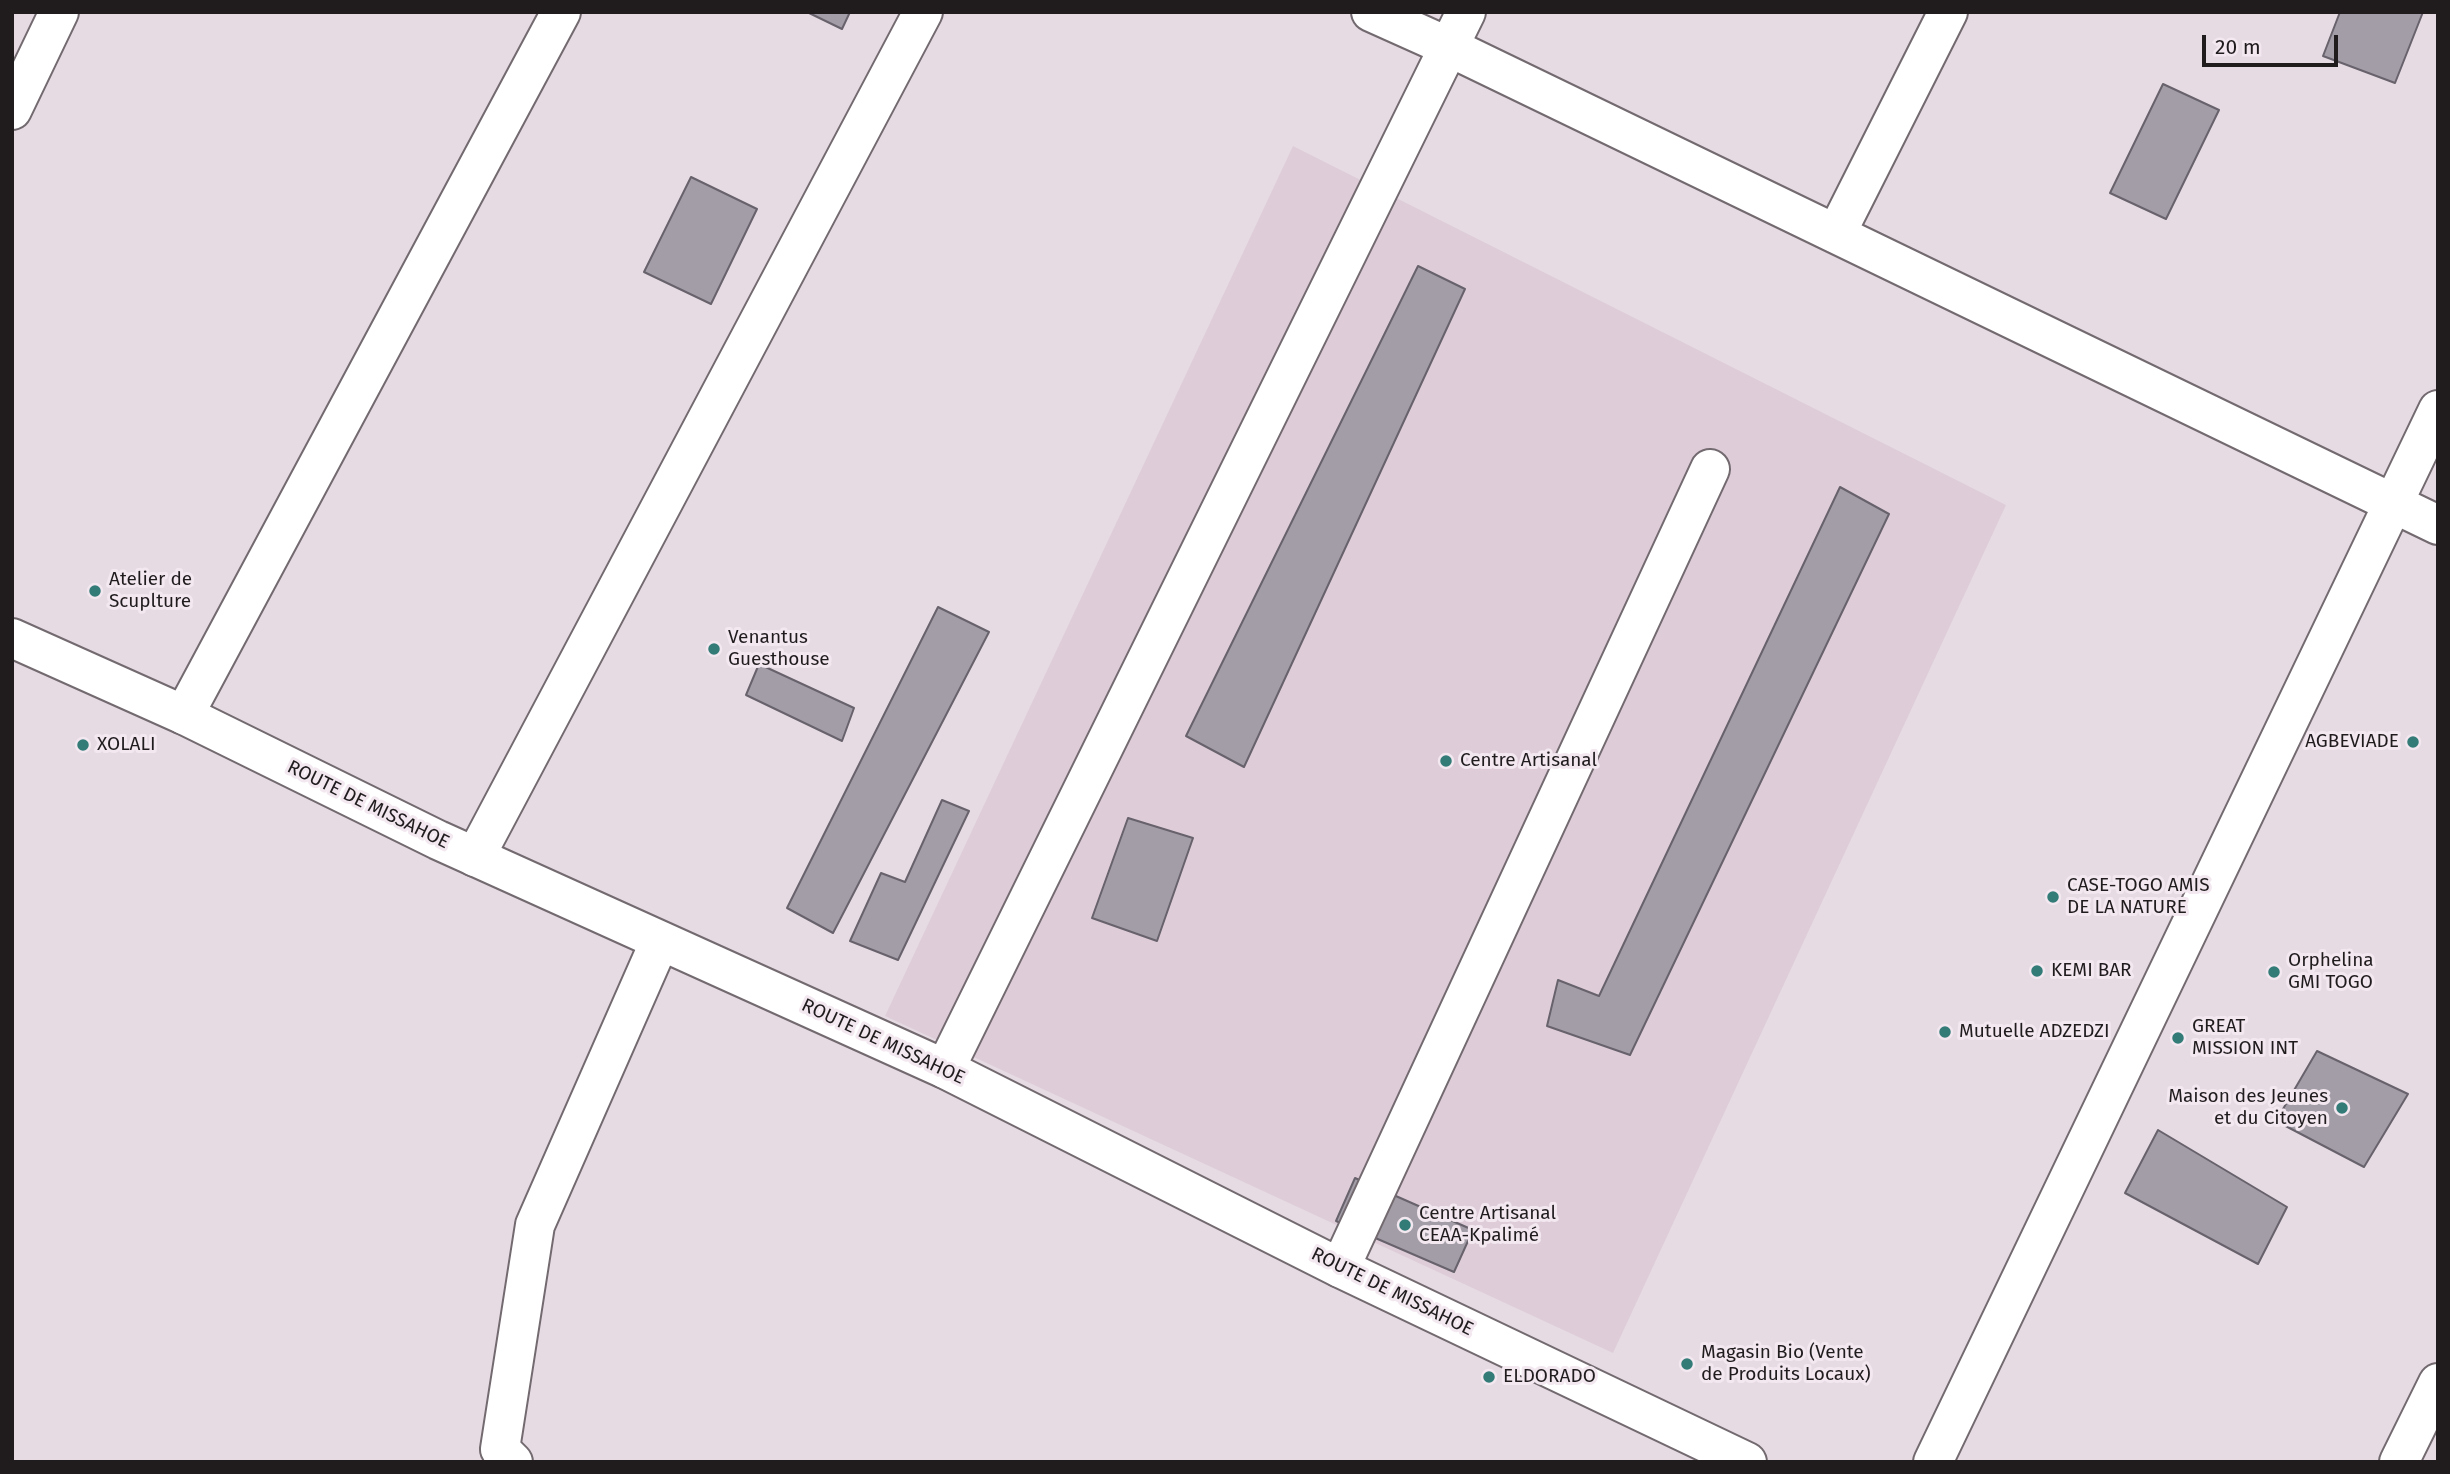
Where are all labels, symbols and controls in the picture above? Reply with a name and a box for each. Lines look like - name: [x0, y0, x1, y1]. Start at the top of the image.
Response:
- scale bar: [2205, 21, 2342, 65]
- text: 20 m: [2215, 34, 2261, 60]
- place label: Atelier de Scuplture: [109, 569, 192, 613]
- marker: Atelier de Scuplture: [87, 583, 103, 599]
- place label: Venantus Guesthouse: [728, 627, 830, 671]
- marker: Venantus Guesthouse: [706, 641, 722, 657]
- place label: AGBEVIADE: [2305, 731, 2399, 753]
- place label: XOLALI: [97, 734, 156, 756]
- marker: AGBEVIADE: [2405, 734, 2421, 750]
- marker: XOLALI: [75, 737, 91, 753]
- place label: Centre Artisanal: [1460, 750, 1597, 772]
- marker: Centre Artisanal: [1438, 753, 1454, 769]
- street label: ROUTE DE MISSAHOE: [283, 756, 453, 854]
- place label: CASE-TOGO AMIS DE LA NATURE: [2067, 875, 2209, 919]
- marker: CASE-TOGO AMIS DE LA NATURE: [2045, 889, 2061, 905]
- place label: Orphelina GMI TOGO: [2288, 950, 2374, 994]
- place label: KEMI BAR: [2051, 960, 2132, 982]
- marker: KEMI BAR: [2029, 963, 2045, 979]
- marker: Orphelina GMI TOGO: [2266, 964, 2282, 980]
- street label: ROUTE DE MISSAHOE: [798, 994, 968, 1090]
- place label: GREAT MISSION INT: [2192, 1016, 2298, 1060]
- place label: Mutuelle ADZEDZI: [1959, 1021, 2110, 1043]
- marker: Mutuelle ADZEDZI: [1937, 1024, 1953, 1040]
- marker: GREAT MISSION INT: [2170, 1030, 2186, 1046]
- place label: Maison des Jeunes et du Citoyen: [2168, 1086, 2328, 1130]
- marker: Maison des Jeunes et du Citoyen: [2334, 1100, 2350, 1116]
- place label: Centre Artisanal CEAA-Kpalimé: [1419, 1203, 1556, 1247]
- marker: Centre Artisanal CEAA-Kpalimé: [1397, 1217, 1413, 1233]
- street label: ROUTE DE MISSAHOE: [1307, 1243, 1477, 1341]
- place label: Magasin Bio (Vente de Produits Locaux): [1701, 1342, 1871, 1386]
- marker: Magasin Bio (Vente de Produits Locaux): [1679, 1356, 1695, 1372]
- place label: ELDORADO: [1503, 1366, 1596, 1388]
- marker: ELDORADO: [1481, 1369, 1497, 1385]

